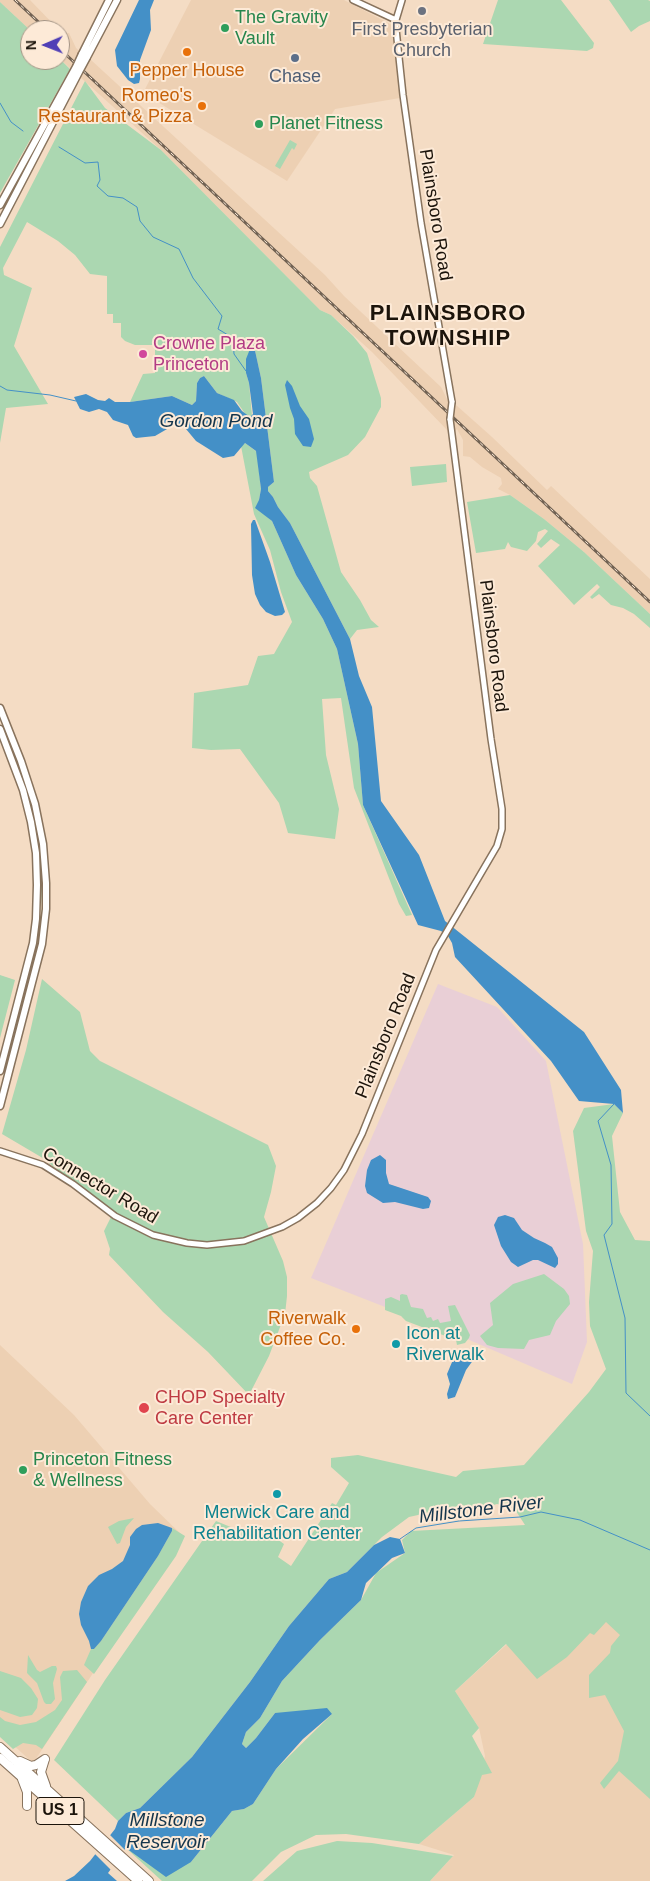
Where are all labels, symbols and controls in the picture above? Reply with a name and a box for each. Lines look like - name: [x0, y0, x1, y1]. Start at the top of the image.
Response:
- marker: First Presbyterian Church: [416, 5, 428, 17]
- place label: The Gravity Vault: [235, 7, 328, 50]
- place label: First Presbyterian Church: [351, 19, 493, 62]
- north arrow: [20, 20, 70, 70]
- marker: The Gravity Vault: [219, 22, 231, 34]
- text: N: [23, 40, 39, 50]
- marker: Pepper House: [181, 46, 193, 58]
- marker: Chase: [289, 52, 301, 64]
- place label: Pepper House: [129, 60, 245, 82]
- place label: Chase: [269, 66, 321, 88]
- place label: Romeo's Restaurant & Pizza: [38, 85, 192, 128]
- marker: Romeo's Restaurant & Pizza: [196, 100, 208, 112]
- place label: Planet Fitness: [269, 113, 383, 135]
- marker: Planet Fitness: [253, 118, 265, 130]
- street label: Plainsboro Road: [414, 148, 456, 282]
- district label: PLAINSBORO TOWNSHIP: [368, 301, 528, 352]
- place label: Crowne Plaza Princeton: [153, 333, 265, 376]
- marker: Crowne Plaza Princeton: [137, 348, 149, 360]
- water label: Gordon Pond: [159, 411, 273, 433]
- street label: Plainsboro Road: [474, 579, 512, 713]
- street label: Plainsboro Road: [351, 970, 421, 1102]
- street label: Connector Road: [38, 1143, 162, 1229]
- place label: Riverwalk Coffee Co.: [260, 1308, 346, 1350]
- marker: Riverwalk Coffee Co.: [350, 1323, 362, 1335]
- place label: Icon at Riverwalk: [406, 1323, 484, 1366]
- marker: Icon at Riverwalk: [390, 1338, 402, 1350]
- place label: CHOP Specialty Care Center: [155, 1387, 285, 1430]
- marker: CHOP Specialty Care Center: [137, 1401, 151, 1415]
- place label: Princeton Fitness & Wellness: [33, 1449, 172, 1492]
- marker: Princeton Fitness & Wellness: [17, 1464, 29, 1476]
- marker: Merwick Care and Rehabilitation Center: [271, 1488, 283, 1500]
- water label: Millstone River: [418, 1491, 544, 1529]
- place label: Merwick Care and Rehabilitation Center: [193, 1502, 361, 1545]
- road number: US 1: [36, 1798, 84, 1824]
- water label: Millstone Reservoir: [126, 1810, 208, 1854]

